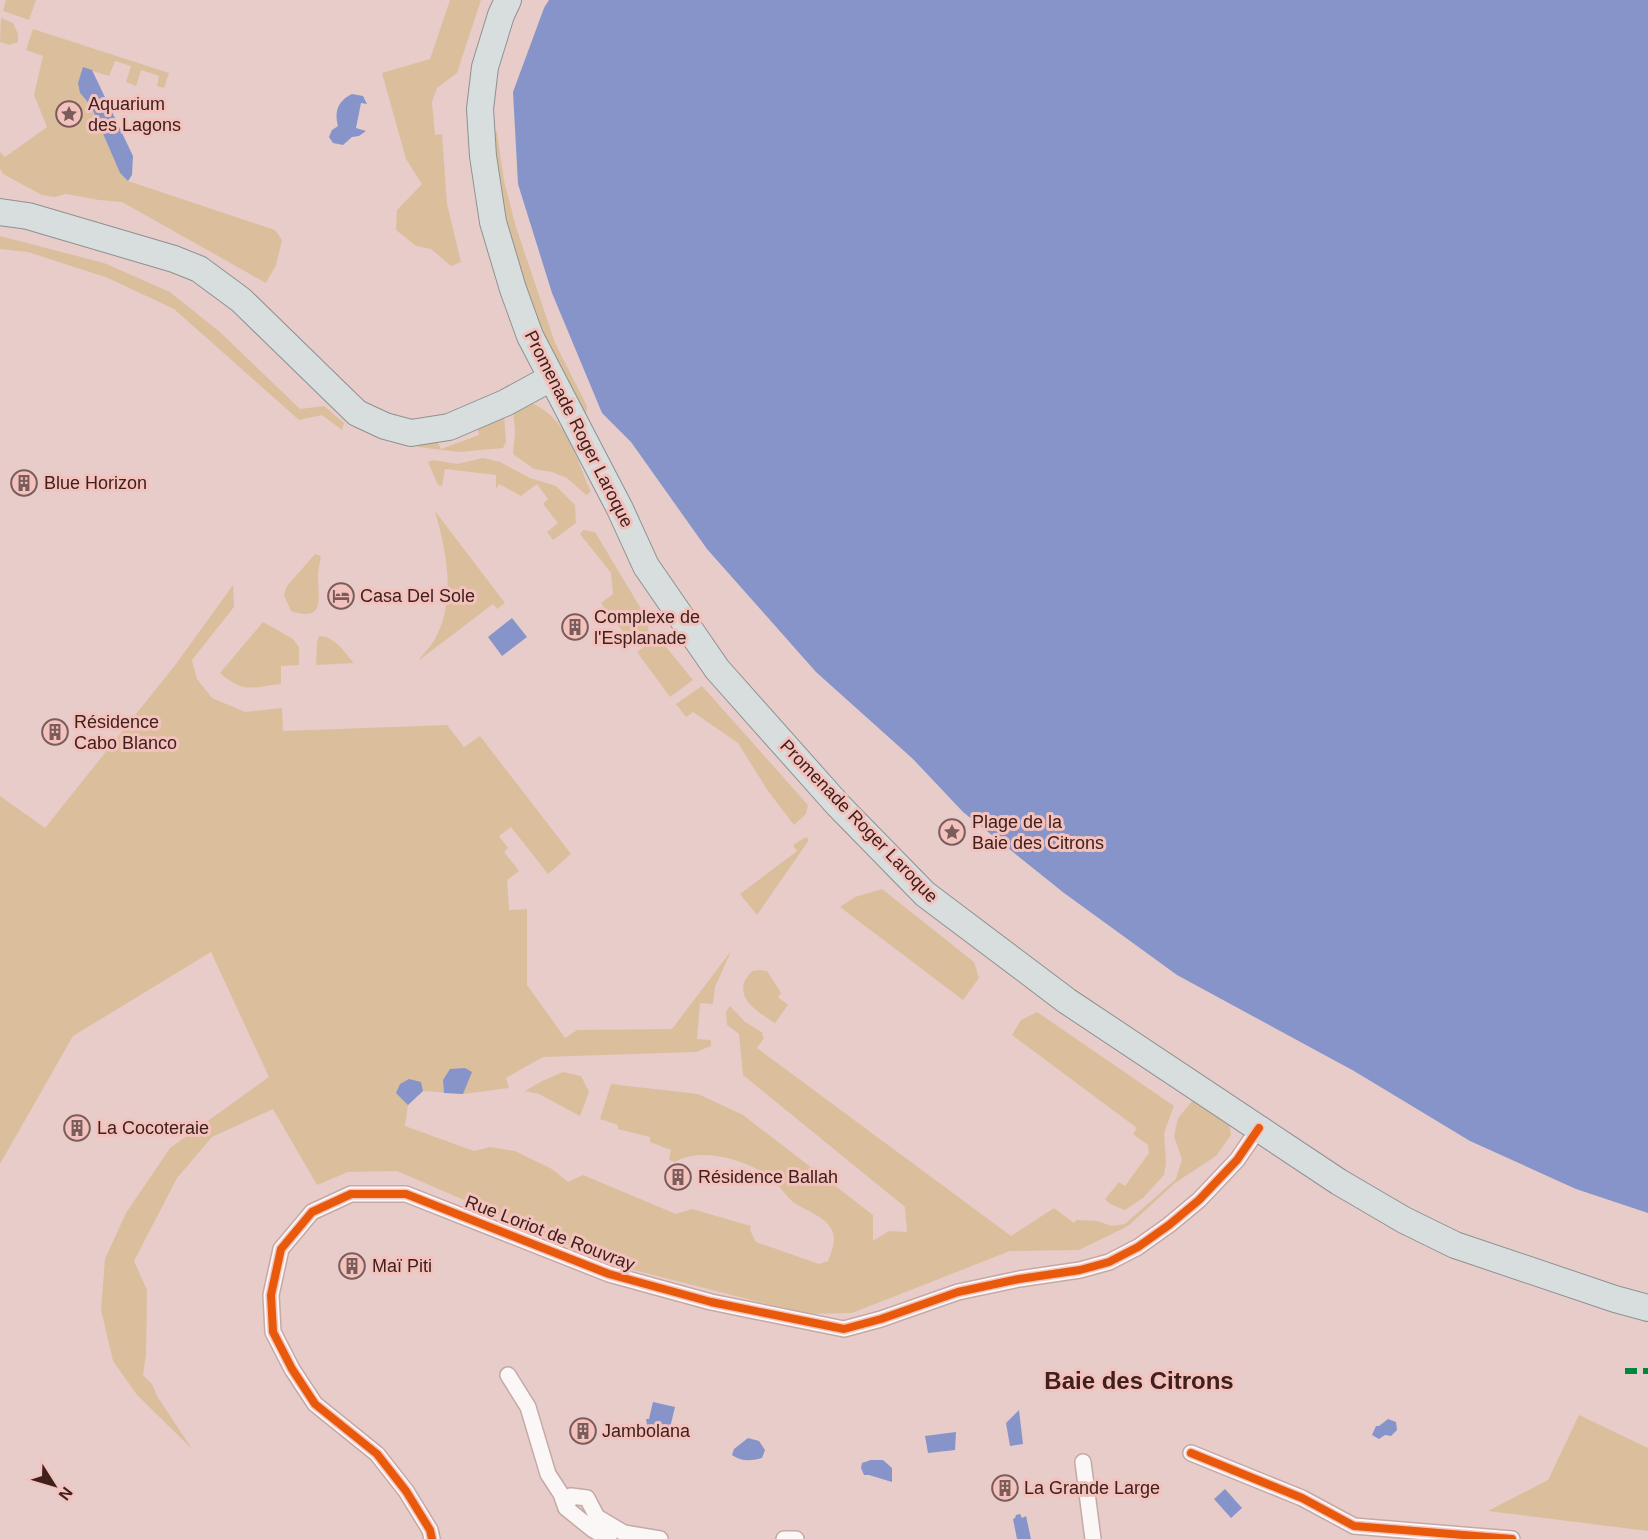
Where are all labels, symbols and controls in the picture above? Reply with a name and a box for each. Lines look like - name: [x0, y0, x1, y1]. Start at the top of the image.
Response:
- place label: Aquarium des Lagons: [88, 94, 181, 135]
- place icon: Aquarium des Lagons: [54, 99, 84, 129]
- street label: Promenade Roger Laroque: [521, 327, 637, 531]
- building icon: Blue Horizon: [9, 468, 39, 498]
- place label: Blue Horizon: [44, 473, 147, 493]
- hotel icon: Casa Del Sole: [326, 581, 356, 611]
- place label: Casa Del Sole: [360, 586, 475, 606]
- place label: Complexe de l'Esplanade: [594, 607, 700, 648]
- building icon: Complexe de l'Esplanade: [560, 612, 590, 642]
- place label: Résidence Cabo Blanco: [74, 712, 177, 753]
- building icon: Résidence Cabo Blanco: [40, 717, 70, 747]
- street label: Promenade Roger Laroque: [776, 736, 942, 906]
- place label: Plage de la Baie des Citrons: [972, 812, 1104, 853]
- place icon: Plage de la Baie des Citrons: [937, 817, 967, 847]
- building icon: La Cocoteraie: [62, 1113, 92, 1143]
- place label: La Cocoteraie: [97, 1118, 209, 1138]
- building icon: Résidence Ballah: [663, 1162, 693, 1192]
- place label: Résidence Ballah: [698, 1167, 838, 1187]
- street label: Rue Loriot de Rouvray: [462, 1191, 638, 1275]
- building icon: Maï Piti: [337, 1251, 367, 1281]
- place label: Maï Piti: [372, 1256, 432, 1276]
- district label: Baie des Citrons: [1044, 1367, 1234, 1394]
- building icon: Jambolana: [568, 1416, 598, 1446]
- place label: Jambolana: [602, 1421, 691, 1441]
- north arrow: [24, 1455, 84, 1515]
- building icon: La Grande Large: [990, 1473, 1020, 1503]
- place label: La Grande Large: [1024, 1478, 1160, 1498]
- text: N: [55, 1484, 76, 1503]

